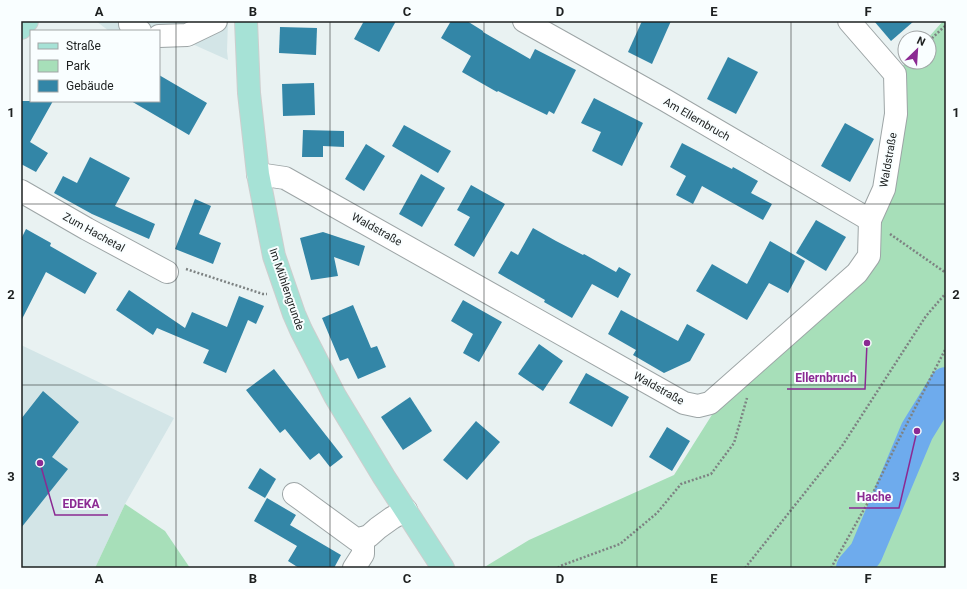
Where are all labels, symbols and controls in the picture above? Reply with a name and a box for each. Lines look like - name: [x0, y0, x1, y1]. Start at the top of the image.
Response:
- text: A: [95, 4, 104, 19]
- text: B: [249, 4, 257, 19]
- text: C: [403, 4, 412, 19]
- text: D: [556, 4, 564, 19]
- text: E: [710, 4, 718, 19]
- text: F: [864, 4, 872, 19]
- legend: [30, 30, 160, 102]
- north arrow: [897, 30, 937, 70]
- text: N: [915, 34, 927, 49]
- text: Straße: [66, 39, 101, 53]
- text: Park: [66, 59, 91, 73]
- text: Gebäude: [66, 79, 114, 93]
- street label: Am Ellernbruch: [661, 95, 732, 144]
- text: 1: [7, 105, 15, 120]
- text: 1: [952, 105, 960, 120]
- street label: Waldstraße: [877, 131, 900, 189]
- street label: Zum Hachetal: [61, 210, 127, 255]
- street label: Waldstraße: [349, 210, 404, 249]
- street label: Im Mühlengrunde: [266, 247, 307, 332]
- text: 2: [7, 287, 15, 302]
- text: 2: [952, 287, 960, 302]
- callout: Ellernbruch: [787, 365, 865, 389]
- street label: Waldstraße: [631, 369, 686, 408]
- text: Ellernbruch: [795, 371, 857, 385]
- text: 3: [7, 469, 15, 484]
- text: 3: [952, 469, 960, 484]
- callout: Hache: [849, 484, 899, 508]
- text: Hache: [857, 490, 892, 504]
- callout: EDEKA: [55, 491, 108, 515]
- text: EDEKA: [63, 497, 100, 511]
- text: A: [95, 571, 104, 586]
- text: B: [249, 571, 257, 586]
- text: C: [403, 571, 412, 586]
- text: D: [556, 571, 564, 586]
- text: E: [710, 571, 718, 586]
- text: F: [864, 571, 872, 586]

